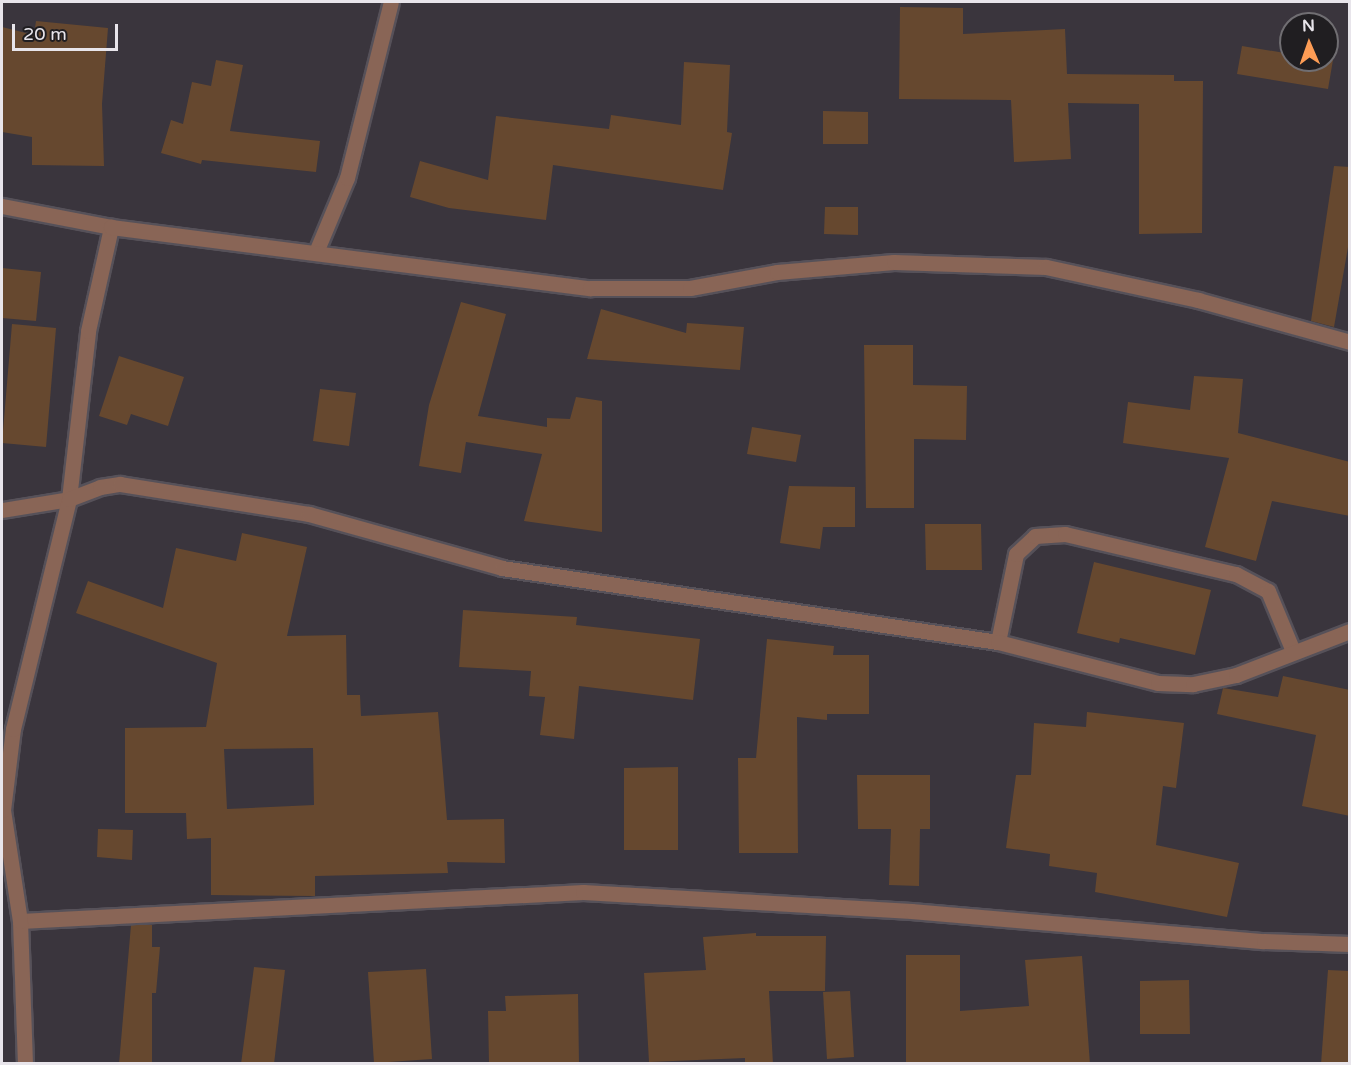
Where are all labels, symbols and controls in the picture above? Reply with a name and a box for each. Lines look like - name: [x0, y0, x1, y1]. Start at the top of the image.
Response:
- scale bar: [15, 12, 122, 50]
- north arrow: [1279, 12, 1339, 72]
- text: N: [1302, 16, 1315, 36]
- text: 20 m: [23, 23, 67, 45]

